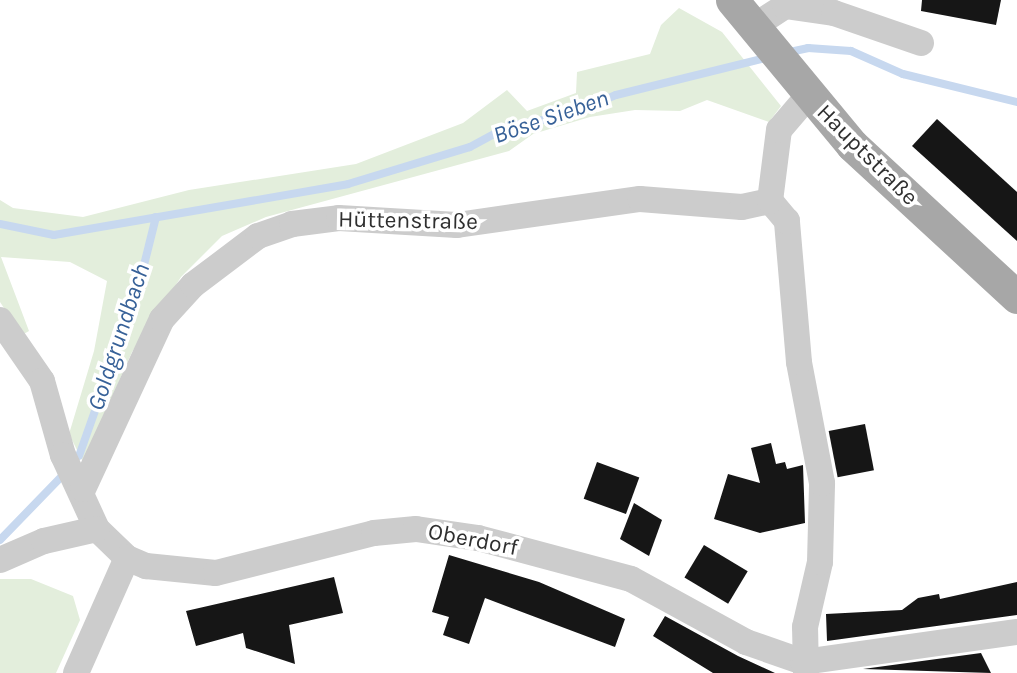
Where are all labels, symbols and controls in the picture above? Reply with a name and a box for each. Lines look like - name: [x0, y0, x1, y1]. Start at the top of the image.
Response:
- water label: Böse Sieben: [489, 84, 613, 150]
- street label: Hauptstraße: [811, 99, 923, 211]
- street label: Hüttenstraße: [338, 206, 478, 236]
- water label: Goldgrundbach: [82, 260, 156, 414]
- street label: Oberdorf: [426, 518, 520, 562]

